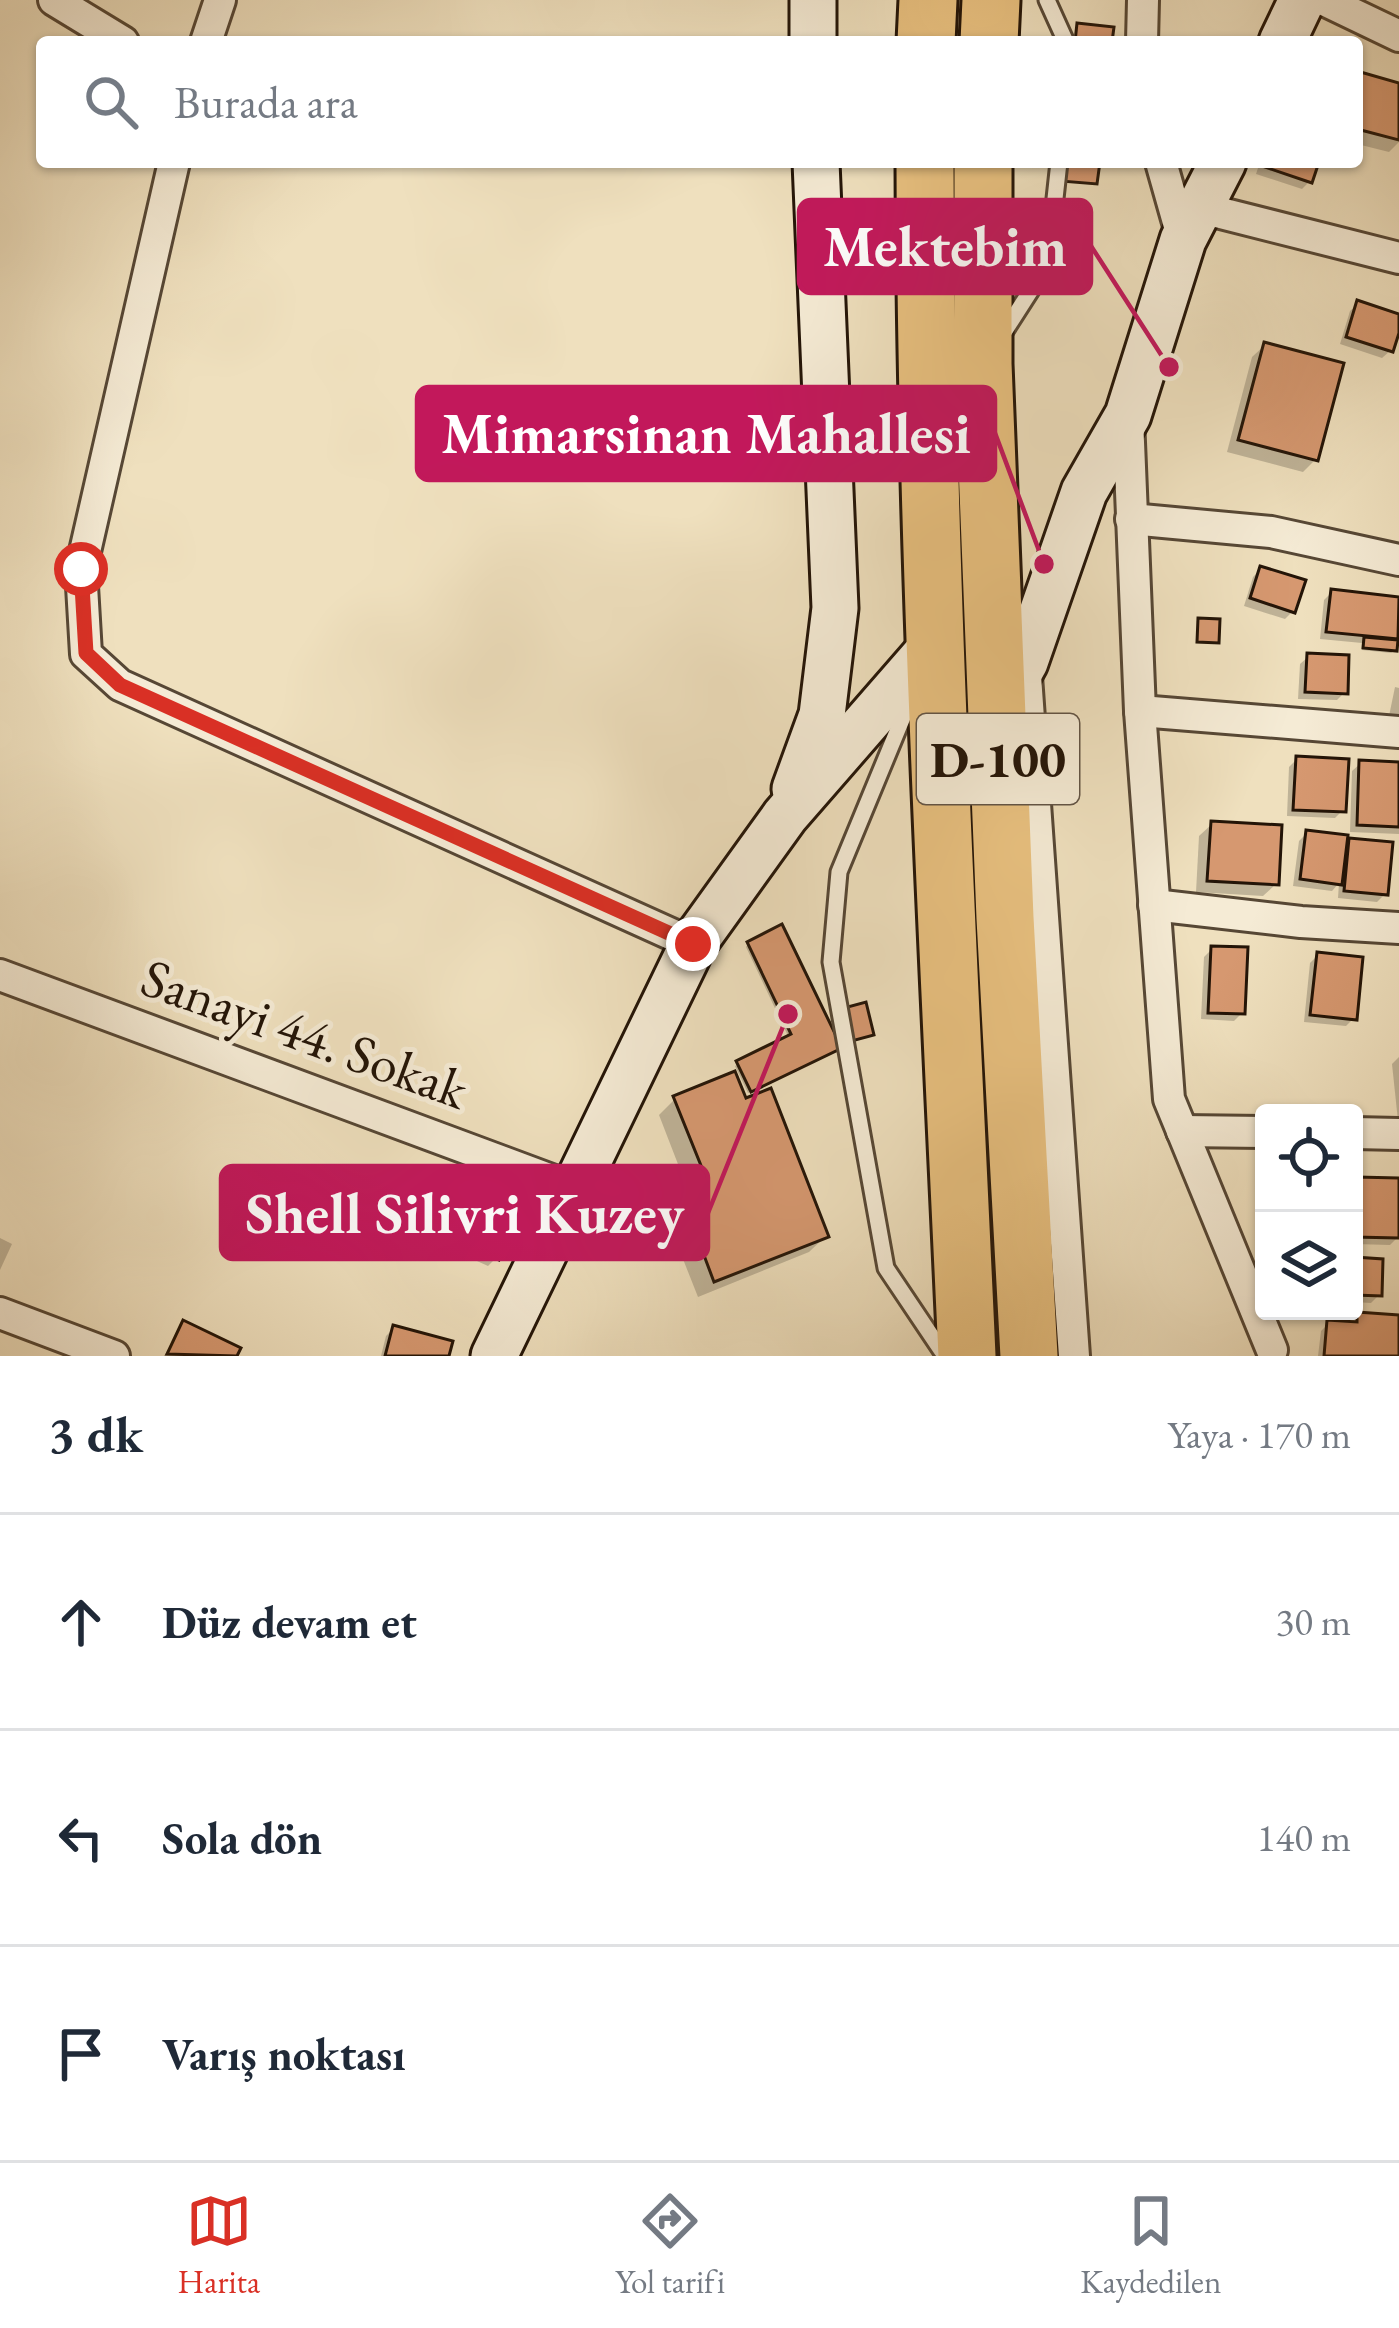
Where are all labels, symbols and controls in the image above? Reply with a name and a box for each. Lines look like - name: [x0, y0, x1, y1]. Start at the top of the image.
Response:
- search box: [36, 36, 1363, 168]
- icon: search: [78, 69, 144, 135]
- text: Burada ara: [174, 73, 358, 131]
- callout: Mektebim: [799, 200, 1091, 293]
- text: Mektebim: [823, 209, 1067, 283]
- callout: Mimarsinan Mahallesi: [417, 387, 995, 480]
- text: Mimarsinan Mahallesi: [441, 396, 971, 470]
- route start: [54, 542, 108, 596]
- road number: D-100: [917, 714, 1079, 804]
- route end: [666, 917, 720, 971]
- street label: Sanayi 44. Sokak: [132, 942, 478, 1125]
- map controls: [1255, 1104, 1363, 1320]
- button: locate: [1255, 1104, 1363, 1212]
- callout: Shell Silivri Kuzey: [221, 1166, 708, 1259]
- text: Shell Silivri Kuzey: [246, 1176, 685, 1250]
- button: layers: [1255, 1212, 1363, 1320]
- text: 3 dk: [48, 1401, 143, 1467]
- text: Yaya · 170 m: [1167, 1409, 1351, 1460]
- icon: ahead: [48, 1589, 114, 1655]
- text: Düz devam et: [162, 1593, 417, 1651]
- text: 30 m: [1275, 1596, 1351, 1647]
- icon: left: [48, 1805, 114, 1871]
- text: Sola dön: [162, 1809, 322, 1867]
- text: 140 m: [1257, 1812, 1351, 1863]
- icon: arrive: [48, 2021, 114, 2087]
- text: Varış noktası: [162, 2025, 405, 2083]
- tab: Harita: [178, 2188, 260, 2303]
- tab: Yol tarifi: [615, 2188, 725, 2303]
- tab: Kaydedilen: [1080, 2188, 1221, 2303]

